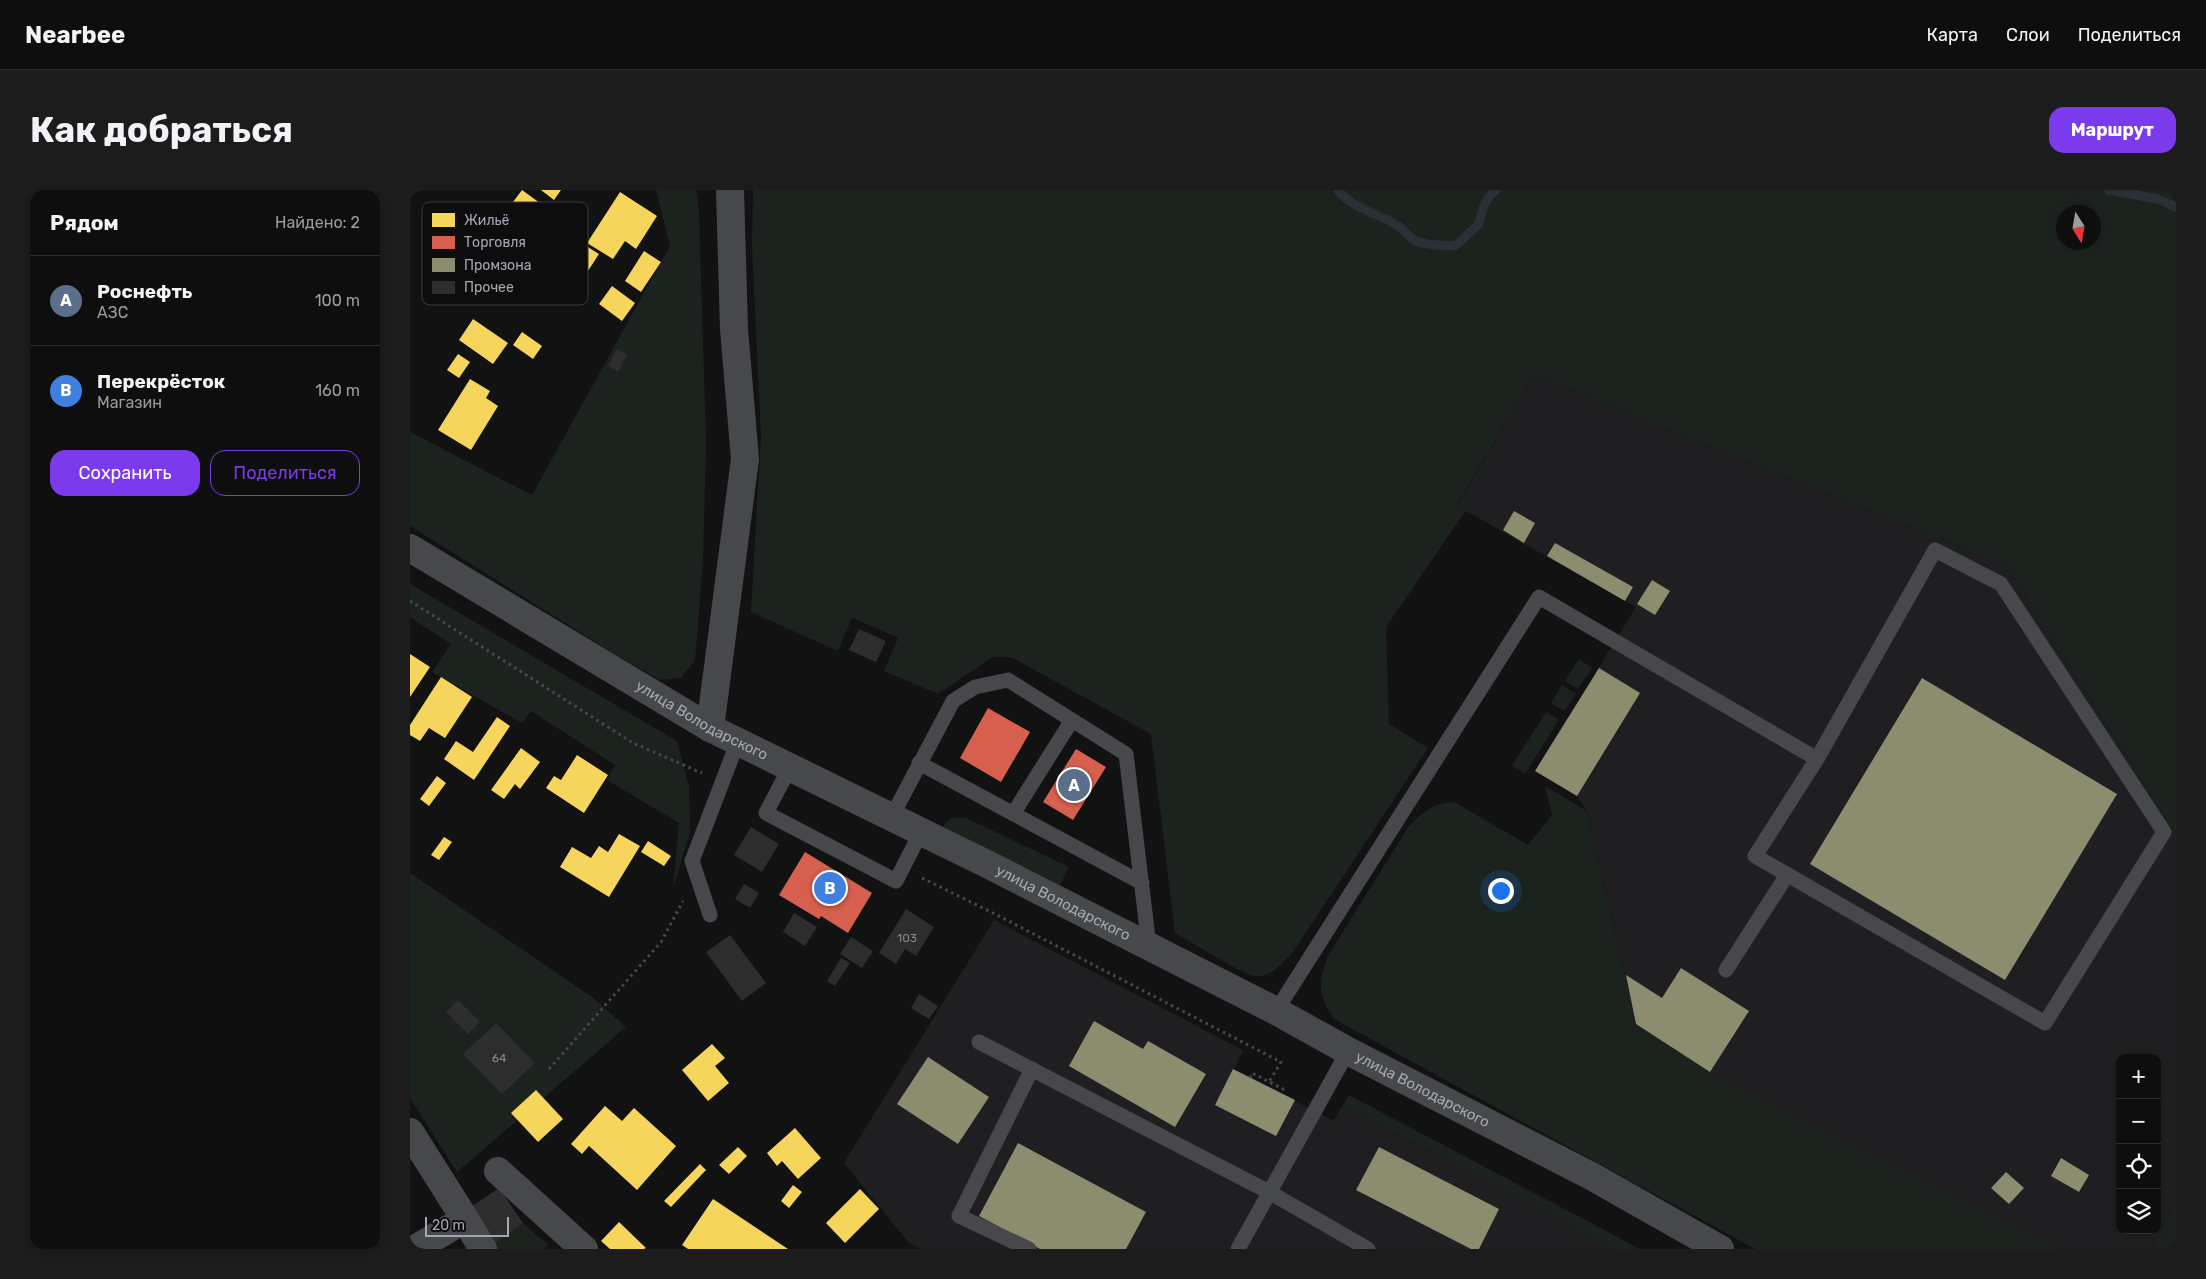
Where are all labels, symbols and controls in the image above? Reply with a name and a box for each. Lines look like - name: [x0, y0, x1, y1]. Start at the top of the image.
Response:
- text: Nearbee: [25, 21, 125, 49]
- text: Карта: [1927, 24, 1978, 46]
- text: Слои: [2006, 24, 2050, 46]
- text: Поделиться: [2078, 24, 2181, 46]
- button: Маршрут: [2049, 107, 2176, 153]
- text: Как добраться: [30, 109, 293, 151]
- legend: [422, 202, 588, 305]
- north arrow: [2056, 205, 2101, 250]
- text: Рядом: [50, 210, 119, 235]
- text: Жильё: [464, 212, 510, 229]
- text: Найдено: 2: [275, 213, 360, 232]
- text: Торговля: [464, 234, 526, 251]
- text: Промзона: [464, 257, 531, 274]
- text: Прочее: [464, 279, 514, 296]
- text: Роснефть: [97, 280, 192, 303]
- text: A: [60, 291, 72, 310]
- text: 100 m: [315, 291, 360, 310]
- text: АЗС: [97, 303, 128, 322]
- text: Перекрёсток: [97, 370, 225, 393]
- text: B: [60, 381, 72, 400]
- text: 160 m: [315, 381, 360, 400]
- text: Магазин: [97, 393, 162, 412]
- button: Сохранить: [50, 450, 200, 496]
- button: Поделиться: [210, 450, 360, 496]
- street label: улица Володарского: [632, 677, 771, 764]
- pin: A: [1058, 766, 1090, 804]
- street label: улица Володарского: [993, 861, 1134, 944]
- pin: B: [814, 869, 846, 907]
- your location: [1488, 878, 1514, 904]
- house number: 103: [897, 931, 917, 945]
- street label: улица Володарского: [1353, 1047, 1493, 1131]
- house number: 64: [492, 1051, 507, 1065]
- map controls: [2116, 1054, 2161, 1234]
- button: +: [2116, 1054, 2161, 1099]
- button: −: [2116, 1099, 2161, 1144]
- button: locate: [2116, 1144, 2161, 1189]
- button: layers: [2116, 1189, 2161, 1234]
- scale bar: [425, 1214, 509, 1237]
- text: 20 m: [432, 1217, 465, 1234]

